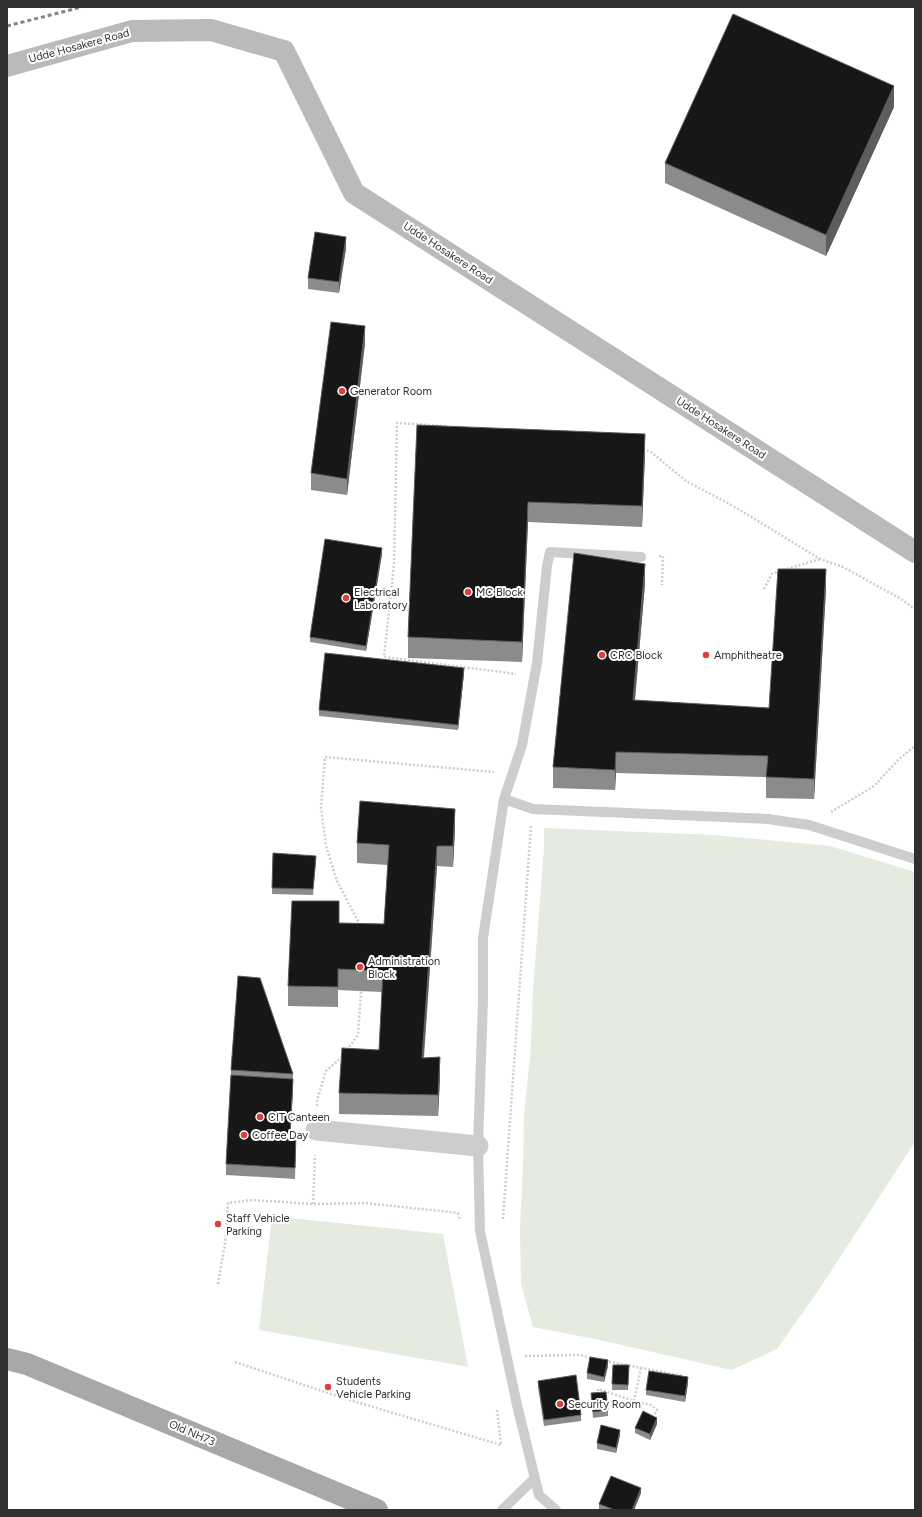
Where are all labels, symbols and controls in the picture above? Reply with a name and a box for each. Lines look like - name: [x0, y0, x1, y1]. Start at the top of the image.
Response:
- street label: Udde Hosakere Road: [27, 26, 131, 66]
- street label: Udde Hosakere Road: [401, 219, 495, 287]
- place label: Generator Room: [350, 385, 432, 398]
- marker: Generator Room: [337, 386, 347, 396]
- street label: Udde Hosakere Road: [674, 394, 768, 462]
- place label: Electrical Laboratory: [354, 586, 408, 612]
- place label: MC Block: [476, 586, 523, 599]
- marker: MC Block: [463, 587, 473, 597]
- marker: Electrical Laboratory: [341, 593, 351, 603]
- place label: CRC Block: [610, 649, 663, 662]
- place label: Amphitheatre: [714, 649, 782, 662]
- marker: CRC Block: [597, 650, 607, 660]
- marker: Amphitheatre: [701, 650, 711, 660]
- place label: Administration Block: [368, 955, 440, 981]
- marker: Administration Block: [355, 962, 365, 972]
- place label: CIT Canteen: [268, 1111, 330, 1124]
- marker: CIT Canteen: [255, 1112, 265, 1122]
- place label: Coffee Day: [252, 1129, 308, 1142]
- marker: Coffee Day: [239, 1130, 249, 1140]
- place label: Staff Vehicle Parking: [226, 1212, 290, 1238]
- marker: Staff Vehicle Parking: [213, 1219, 223, 1229]
- place label: Students Vehicle Parking: [336, 1375, 411, 1401]
- marker: Students Vehicle Parking: [323, 1382, 333, 1392]
- place label: Security Room: [568, 1398, 641, 1411]
- marker: Security Room: [555, 1399, 565, 1409]
- street label: Old NH73: [167, 1417, 217, 1449]

